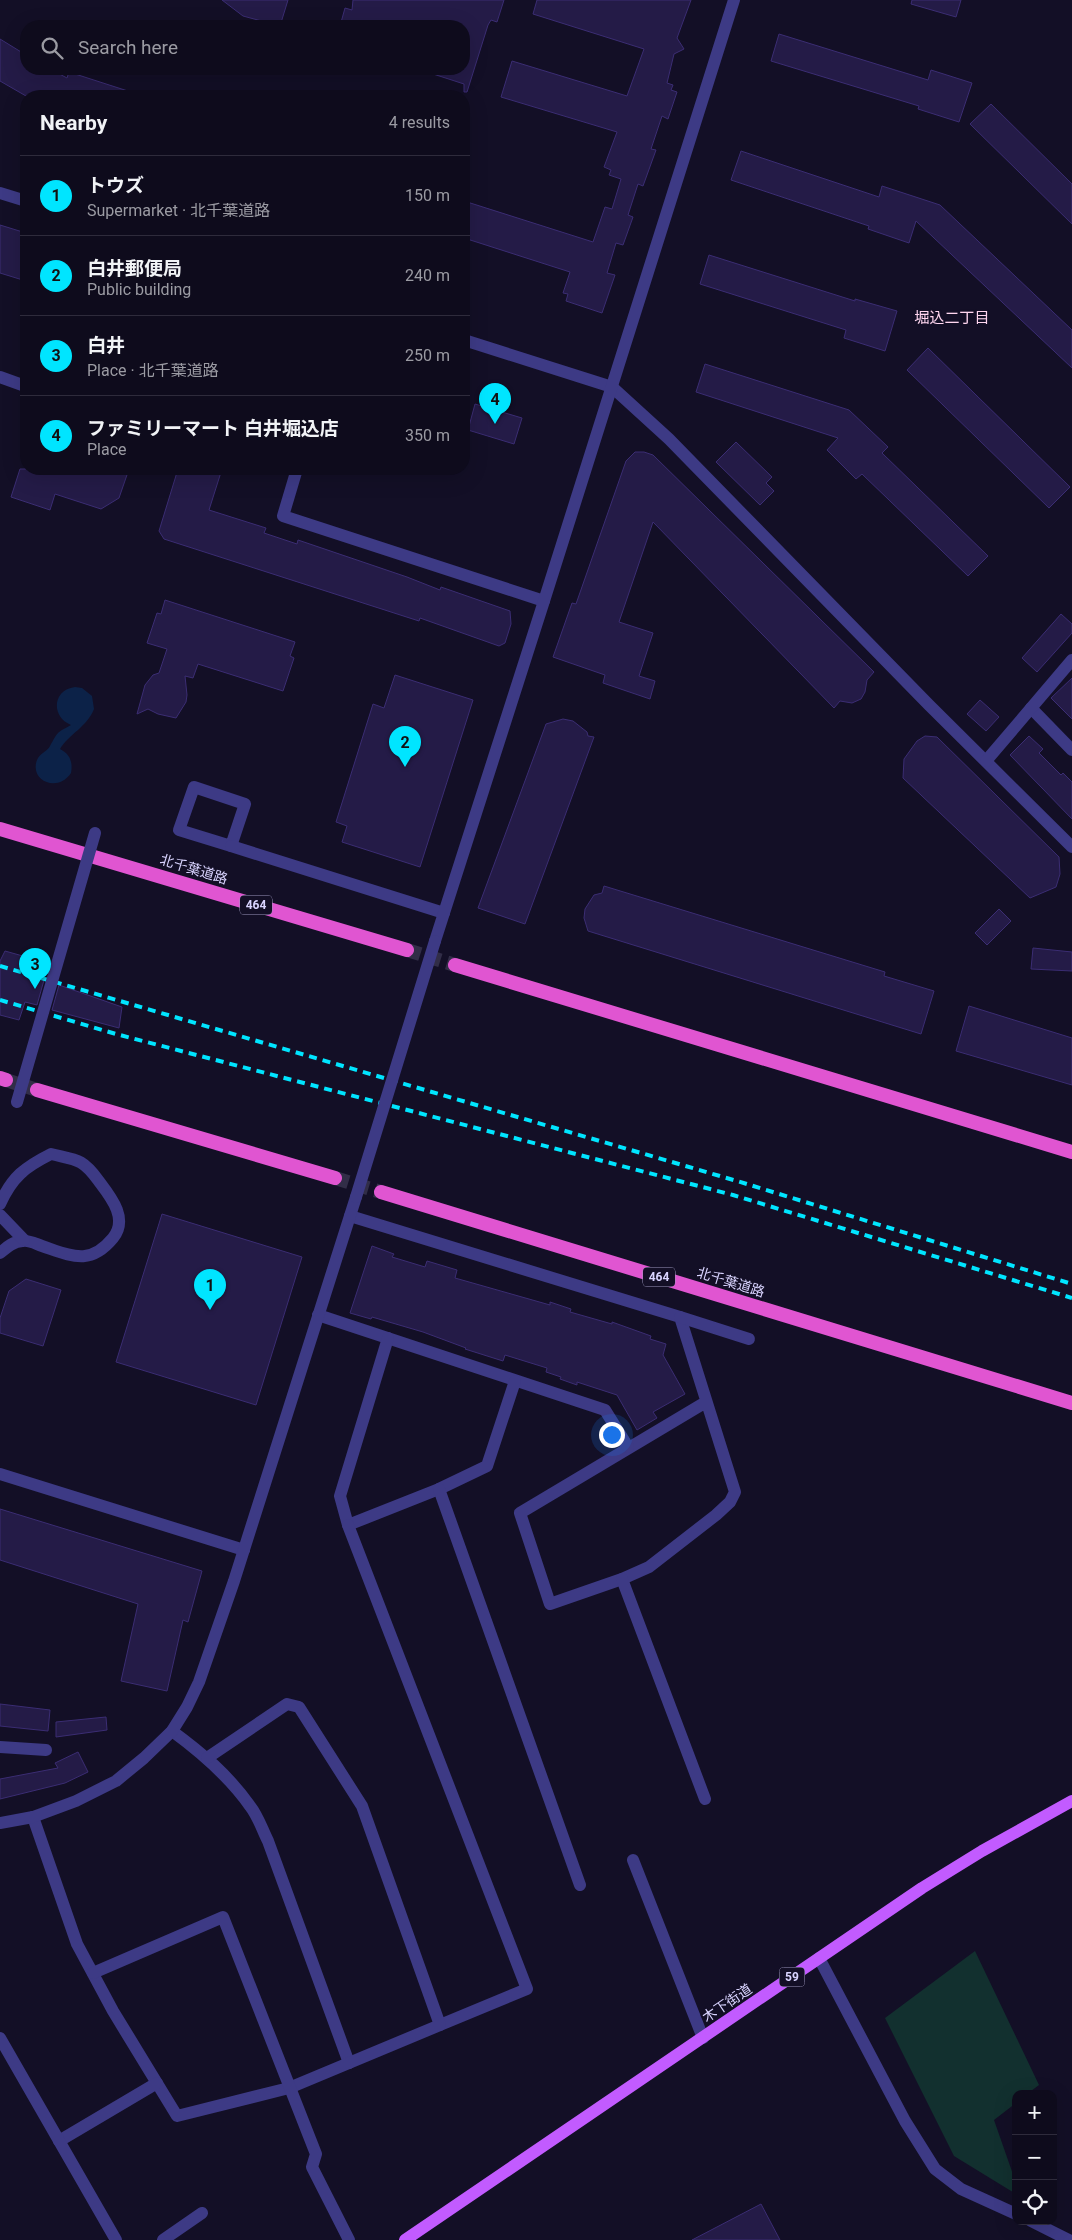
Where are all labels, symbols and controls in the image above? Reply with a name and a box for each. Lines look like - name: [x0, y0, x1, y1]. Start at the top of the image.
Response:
- search box: [20, 20, 470, 75]
- icon: search: [38, 34, 66, 62]
- text: Search here: [78, 36, 178, 59]
- text: Nearby: [40, 111, 107, 135]
- text: 4 results: [389, 113, 450, 132]
- text: トウズ: [87, 174, 144, 197]
- text: 1: [51, 186, 61, 205]
- text: 150 m: [405, 186, 450, 205]
- text: Supermarket · 北千葉道路: [87, 201, 270, 220]
- text: 白井郵便局: [87, 257, 182, 280]
- text: 2: [51, 266, 61, 285]
- text: 240 m: [405, 266, 450, 285]
- text: Public building: [87, 280, 191, 299]
- district label: 堀込二丁目: [914, 309, 990, 327]
- text: 白井: [87, 334, 125, 357]
- text: 3: [51, 346, 61, 365]
- text: 250 m: [405, 346, 450, 365]
- text: Place · 北千葉道路: [87, 361, 219, 380]
- pin: 4: [479, 383, 511, 424]
- text: ファミリーマート 白井堀込店: [87, 417, 339, 440]
- text: 4: [51, 426, 61, 445]
- text: 350 m: [405, 426, 450, 445]
- text: Place: [87, 440, 127, 459]
- pin: 2: [389, 726, 421, 767]
- street label: 北千葉道路: [158, 851, 230, 887]
- road number: 464: [240, 896, 272, 914]
- pin: 3: [19, 948, 51, 989]
- street label: 北千葉道路: [695, 1264, 767, 1300]
- road number: 464: [643, 1268, 675, 1286]
- pin: 1: [194, 1269, 226, 1310]
- your location: [599, 1422, 625, 1448]
- road number: 59: [780, 1968, 804, 1986]
- street label: 木下街道: [699, 1981, 755, 2025]
- map controls: [1012, 2090, 1057, 2225]
- button: +: [1012, 2090, 1057, 2135]
- button: −: [1012, 2135, 1057, 2180]
- button: locate: [1012, 2180, 1057, 2225]

